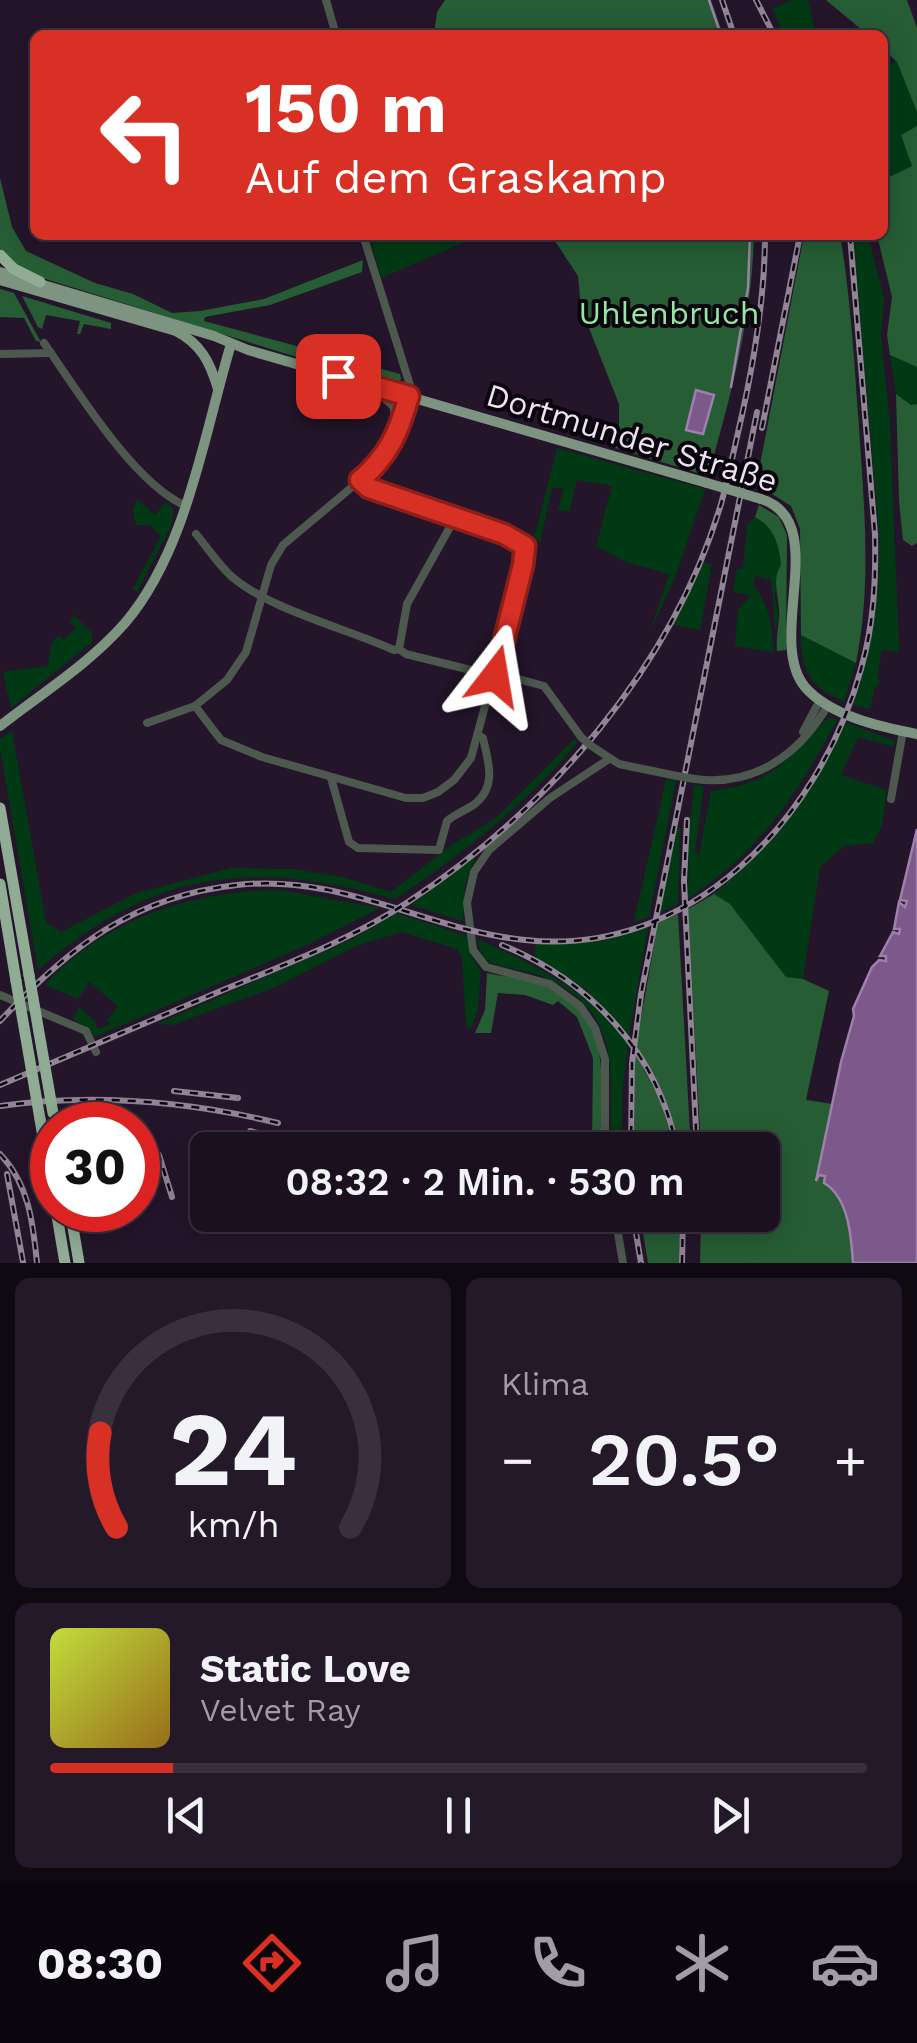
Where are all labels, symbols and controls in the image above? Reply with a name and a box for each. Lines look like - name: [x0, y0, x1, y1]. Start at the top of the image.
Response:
- text: 150 m: [245, 67, 447, 149]
- icon: left: [80, 70, 210, 200]
- text: Auf dem Graskamp: [245, 151, 667, 204]
- park label: Uhlenbruch: [579, 294, 759, 332]
- pin: [296, 334, 381, 419]
- icon: arrive: [311, 349, 366, 404]
- street label: Dortmunder Straße: [482, 376, 782, 500]
- position arrow: [443, 624, 547, 728]
- speed limit sign: 30: [30, 1102, 160, 1232]
- text: 08:32 · 2 Min. · 530 m: [285, 1160, 685, 1204]
- text: Klima: [501, 1365, 589, 1403]
- text: 24: [169, 1388, 297, 1510]
- text: 20.5°: [588, 1415, 780, 1503]
- text: −: [501, 1428, 534, 1492]
- text: +: [834, 1428, 867, 1492]
- text: km/h: [187, 1504, 279, 1546]
- text: Static Love: [200, 1647, 411, 1691]
- text: Velvet Ray: [200, 1691, 361, 1729]
- icon: previous: [159, 1788, 214, 1843]
- icon: pause: [431, 1788, 486, 1843]
- icon: next: [703, 1788, 758, 1843]
- icon: directions: [237, 1928, 307, 1998]
- icon: music: [380, 1928, 450, 1998]
- icon: phone: [523, 1928, 593, 1998]
- icon: climate: [667, 1928, 737, 1998]
- icon: car: [810, 1928, 880, 1998]
- text: 08:30: [37, 1937, 163, 1990]

